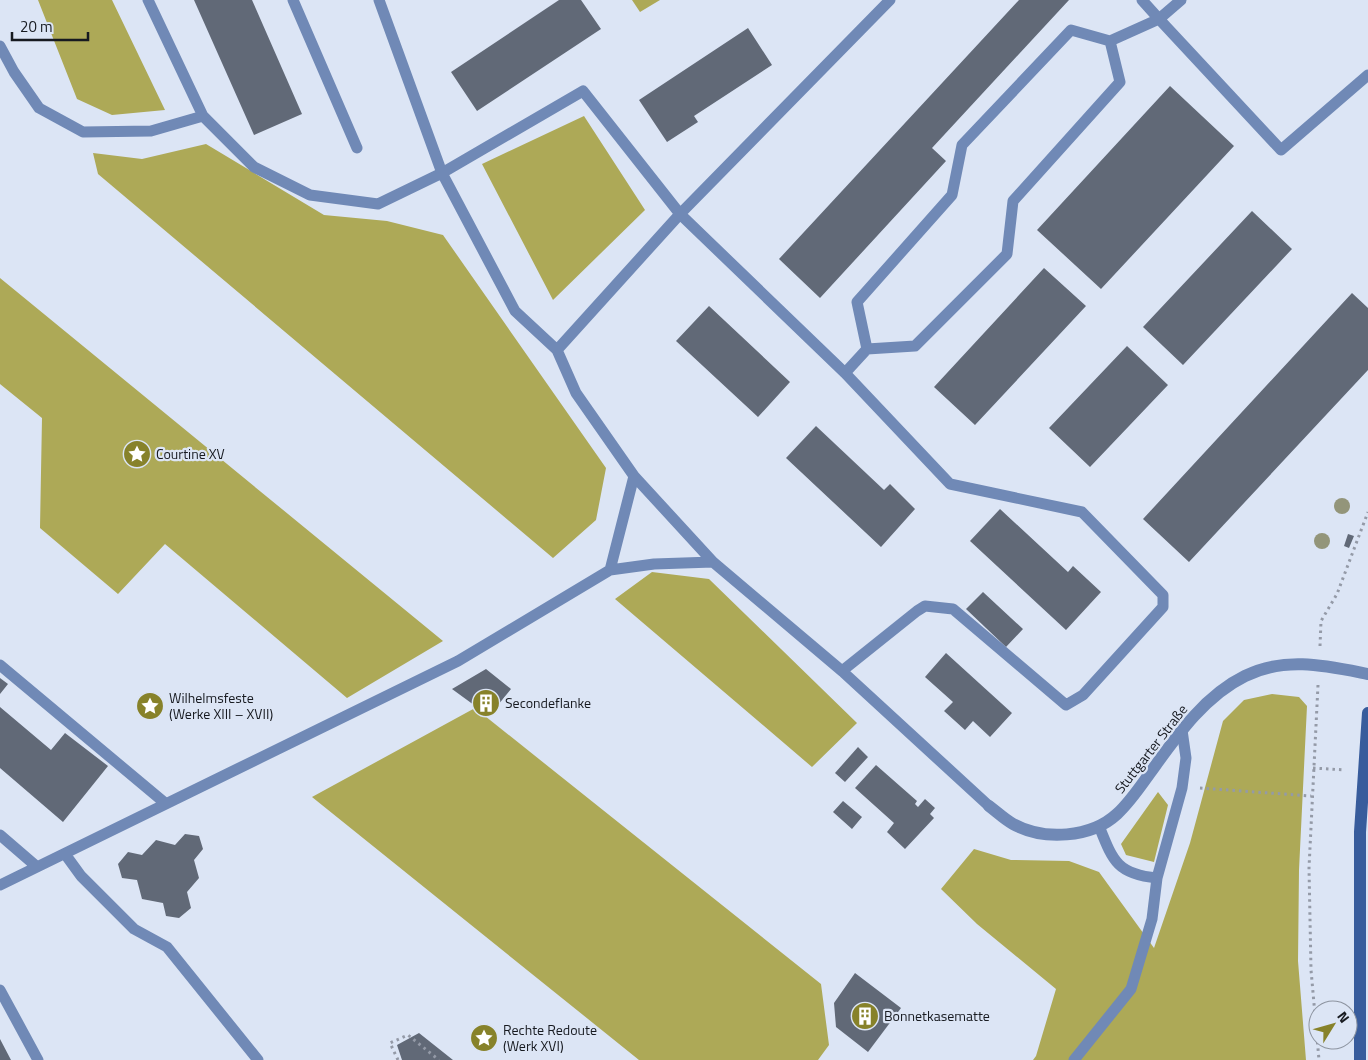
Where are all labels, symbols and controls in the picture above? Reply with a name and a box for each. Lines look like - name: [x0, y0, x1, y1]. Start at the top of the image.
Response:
- scale bar: [12, 10, 89, 42]
- text: 20 m: [20, 15, 53, 38]
- place icon: Courtine XV: [122, 439, 152, 469]
- place label: Courtine XV: [156, 443, 225, 464]
- place label: Wilhelmsfeste (Werke XIII – XVII): [169, 687, 273, 724]
- building icon: Secondeflanke: [471, 688, 501, 718]
- place icon: Wilhelmsfeste (Werke XIII – XVII): [135, 691, 165, 721]
- place label: Secondeflanke: [505, 692, 591, 713]
- street label: Stuttgarter Straße: [1109, 700, 1192, 798]
- north arrow: [1308, 1000, 1358, 1050]
- building icon: Bonnetkasematte: [850, 1001, 880, 1031]
- place label: Bonnetkasematte: [884, 1005, 990, 1026]
- text: N: [1332, 1007, 1355, 1027]
- place label: Rechte Redoute (Werk XVI): [503, 1019, 597, 1056]
- place icon: Rechte Redoute (Werk XVI): [469, 1023, 499, 1053]

